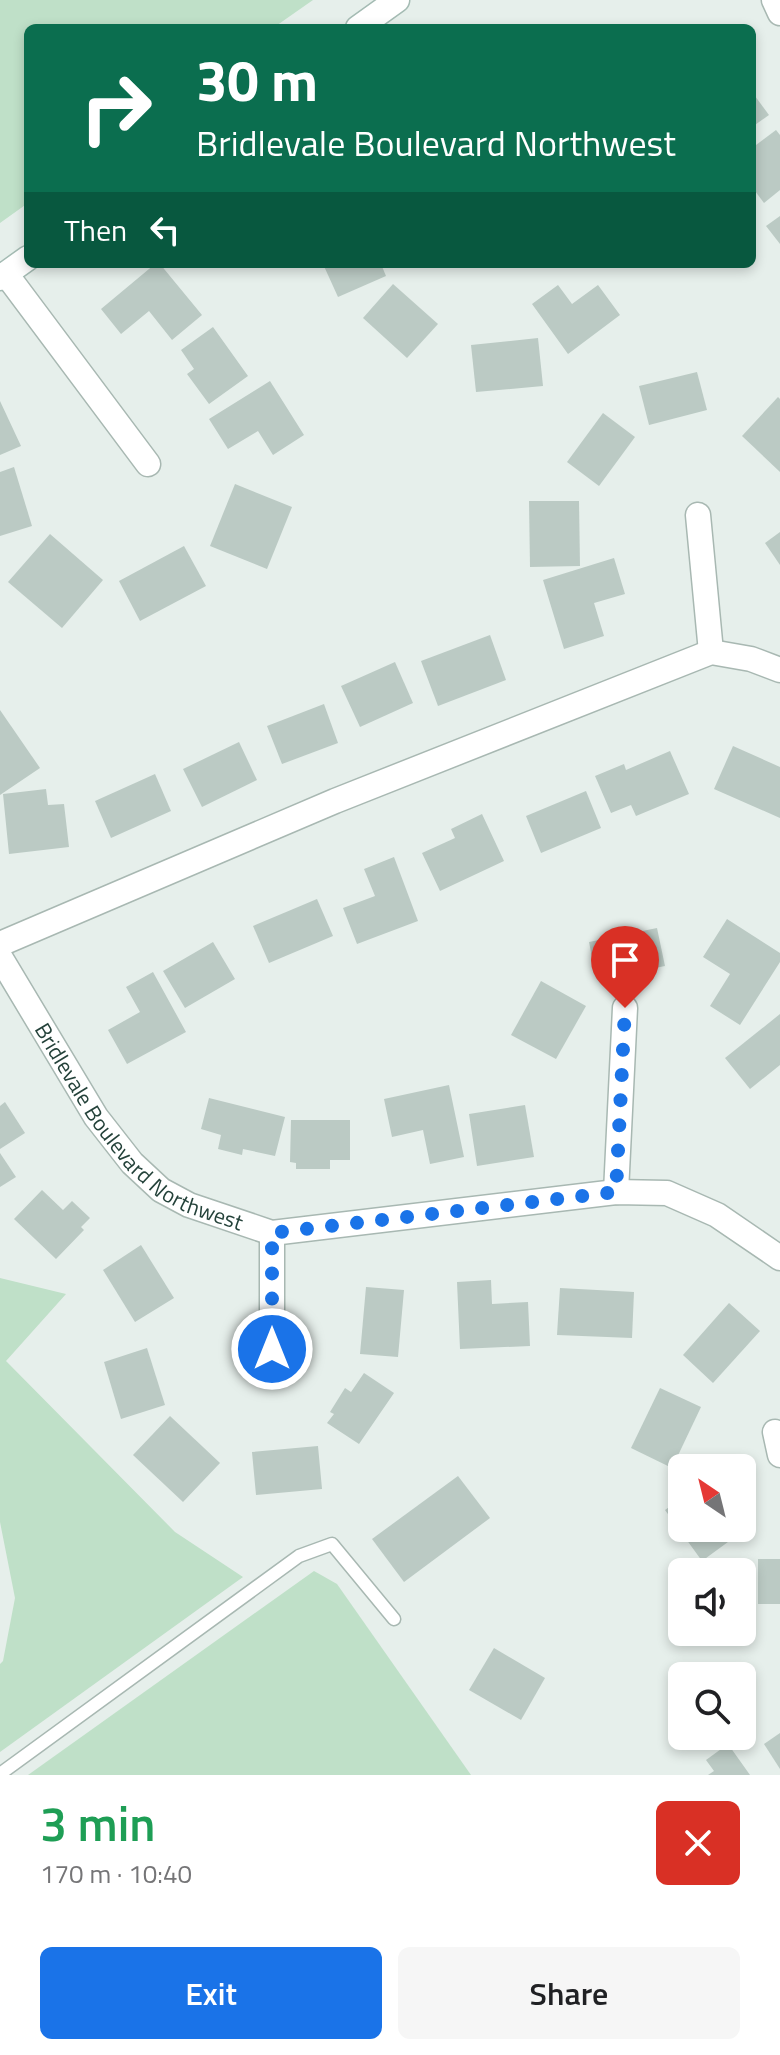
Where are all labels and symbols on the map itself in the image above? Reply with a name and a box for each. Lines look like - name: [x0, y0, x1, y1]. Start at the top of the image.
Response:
- pin: [591, 926, 659, 1008]
- street label: Bridlevale Boulevard Northwest: [26, 1016, 248, 1239]
- position arrow: [230, 1307, 314, 1391]
- north arrow: [668, 1454, 756, 1542]

